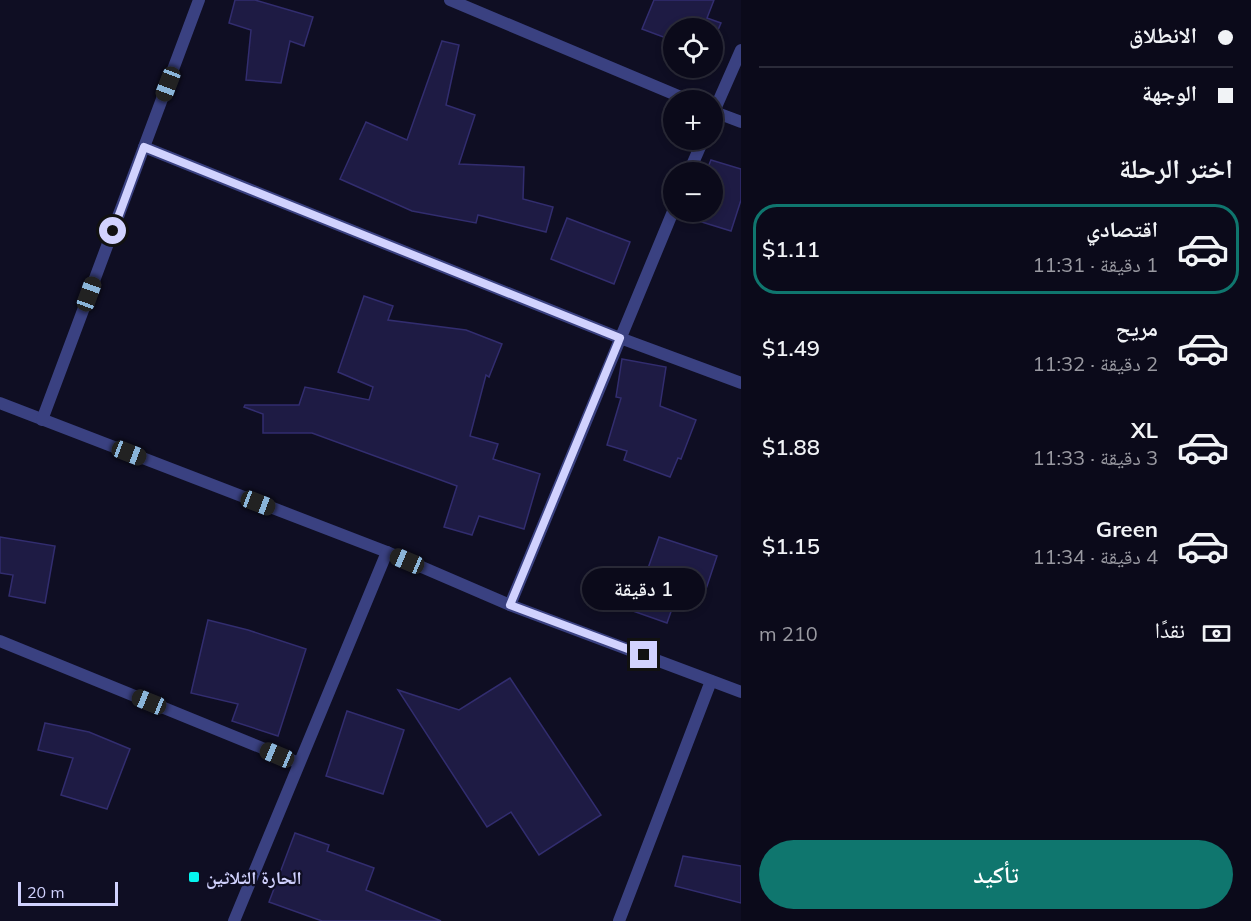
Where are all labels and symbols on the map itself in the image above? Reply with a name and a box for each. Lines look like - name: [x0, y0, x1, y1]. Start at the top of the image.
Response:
- car: [153, 64, 183, 104]
- route start: [99, 217, 126, 244]
- car: [74, 274, 104, 314]
- car: [109, 438, 149, 468]
- car: [238, 488, 278, 518]
- car: [387, 546, 427, 576]
- callout: 1 دقيقة: [582, 568, 706, 610]
- route end: [630, 641, 657, 668]
- car: [129, 687, 169, 717]
- car: [257, 740, 297, 770]
- place label: الحارة الثلاثين: [206, 866, 302, 889]
- marker: الحارة الثلاثين: [187, 870, 201, 884]
- scale bar: [18, 879, 118, 906]

